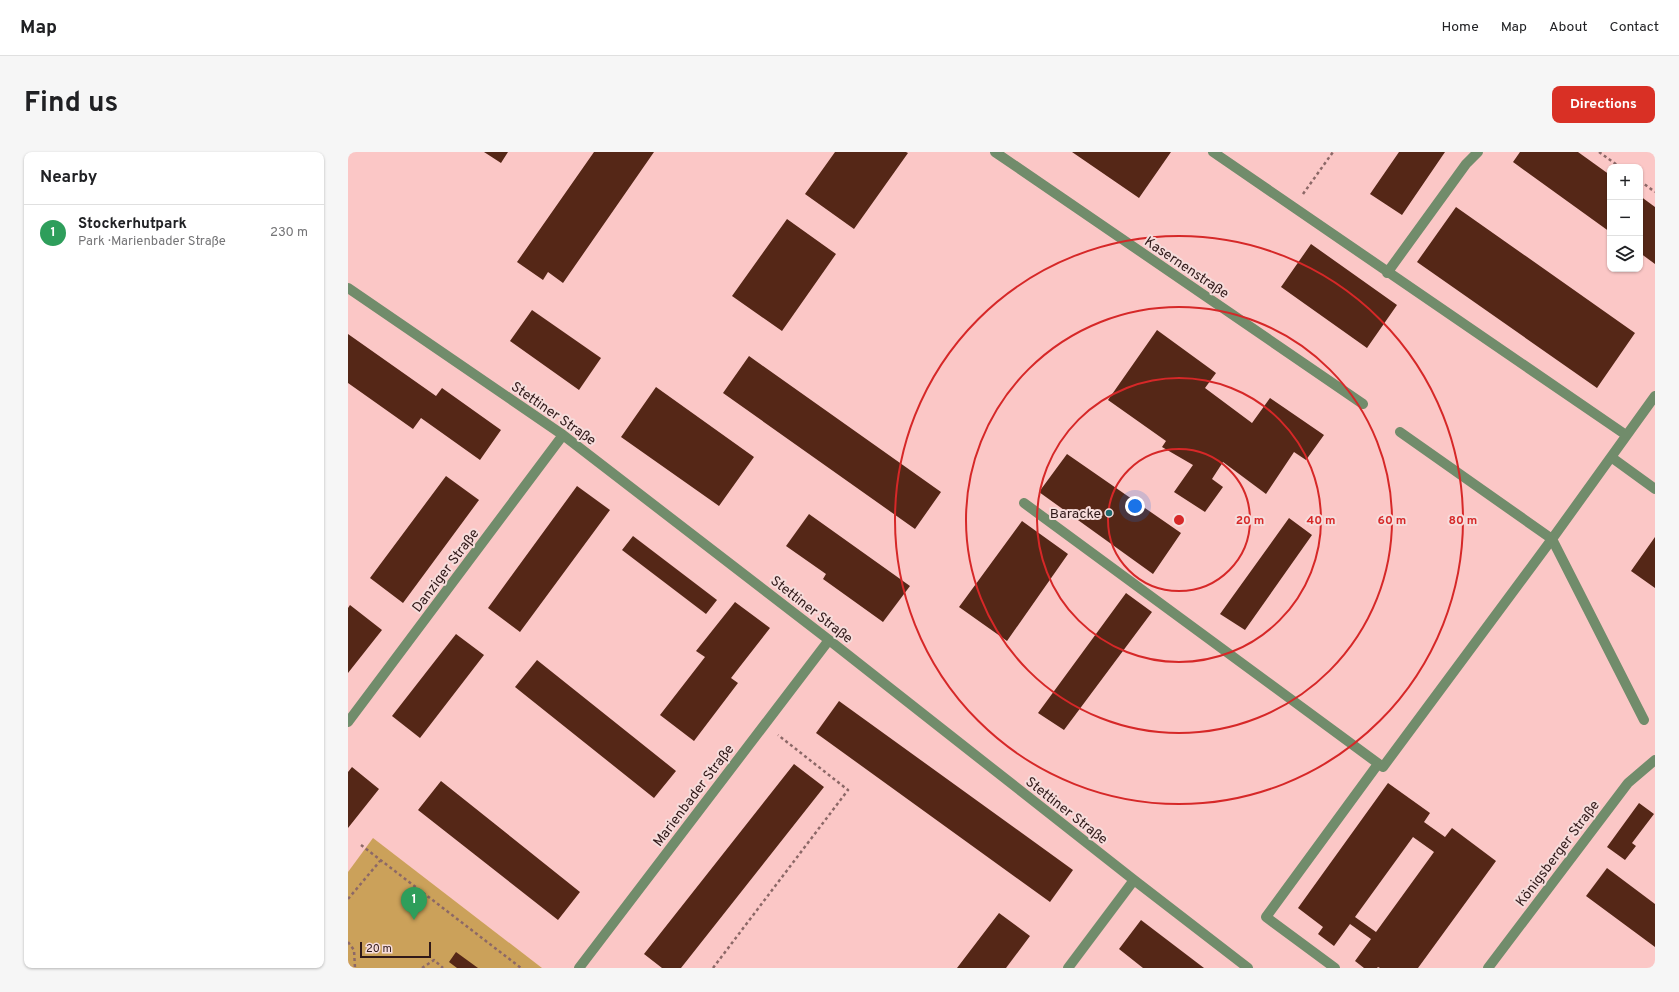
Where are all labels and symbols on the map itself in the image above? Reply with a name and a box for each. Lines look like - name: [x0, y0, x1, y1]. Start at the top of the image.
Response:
- street label: Kasernenstraße: [1141, 234, 1232, 303]
- street label: Stettiner Straße: [507, 379, 599, 450]
- your location: [1125, 496, 1145, 516]
- place label: Baracke: [1050, 506, 1101, 523]
- marker: Baracke: [1104, 508, 1114, 518]
- centre of rings: [1172, 513, 1186, 527]
- text: 20 m: [1236, 513, 1264, 529]
- text: 40 m: [1306, 513, 1336, 529]
- text: 60 m: [1378, 513, 1406, 529]
- text: 80 m: [1449, 513, 1477, 529]
- street label: Danziger Straße: [409, 526, 483, 616]
- street label: Stettiner Straße: [767, 573, 856, 648]
- street label: Marienbader Straße: [650, 741, 738, 850]
- street label: Stettiner Straße: [1022, 774, 1111, 849]
- street label: Königsberger Straße: [1513, 797, 1604, 910]
- pin: 1: [401, 887, 427, 920]
- scale bar: [360, 940, 431, 959]

